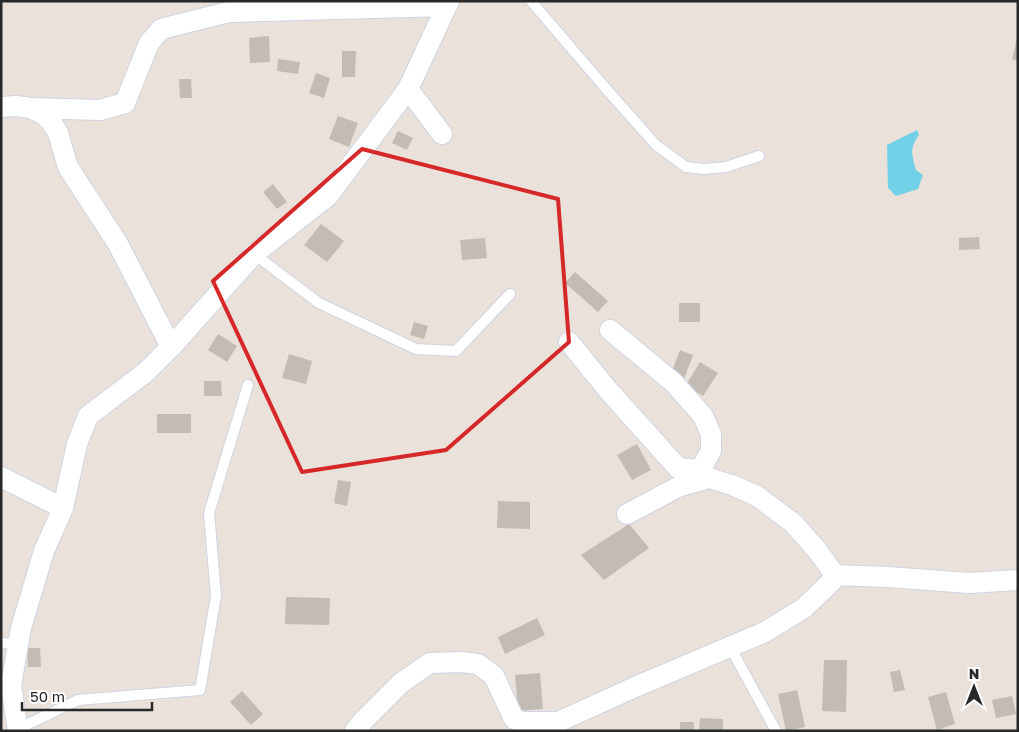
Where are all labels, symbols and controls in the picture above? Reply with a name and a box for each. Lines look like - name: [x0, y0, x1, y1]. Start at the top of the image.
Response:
- north arrow: [949, 662, 999, 712]
- text: N: [969, 665, 979, 682]
- scale bar: [22, 680, 152, 712]
- text: 50 m: [30, 687, 65, 705]

